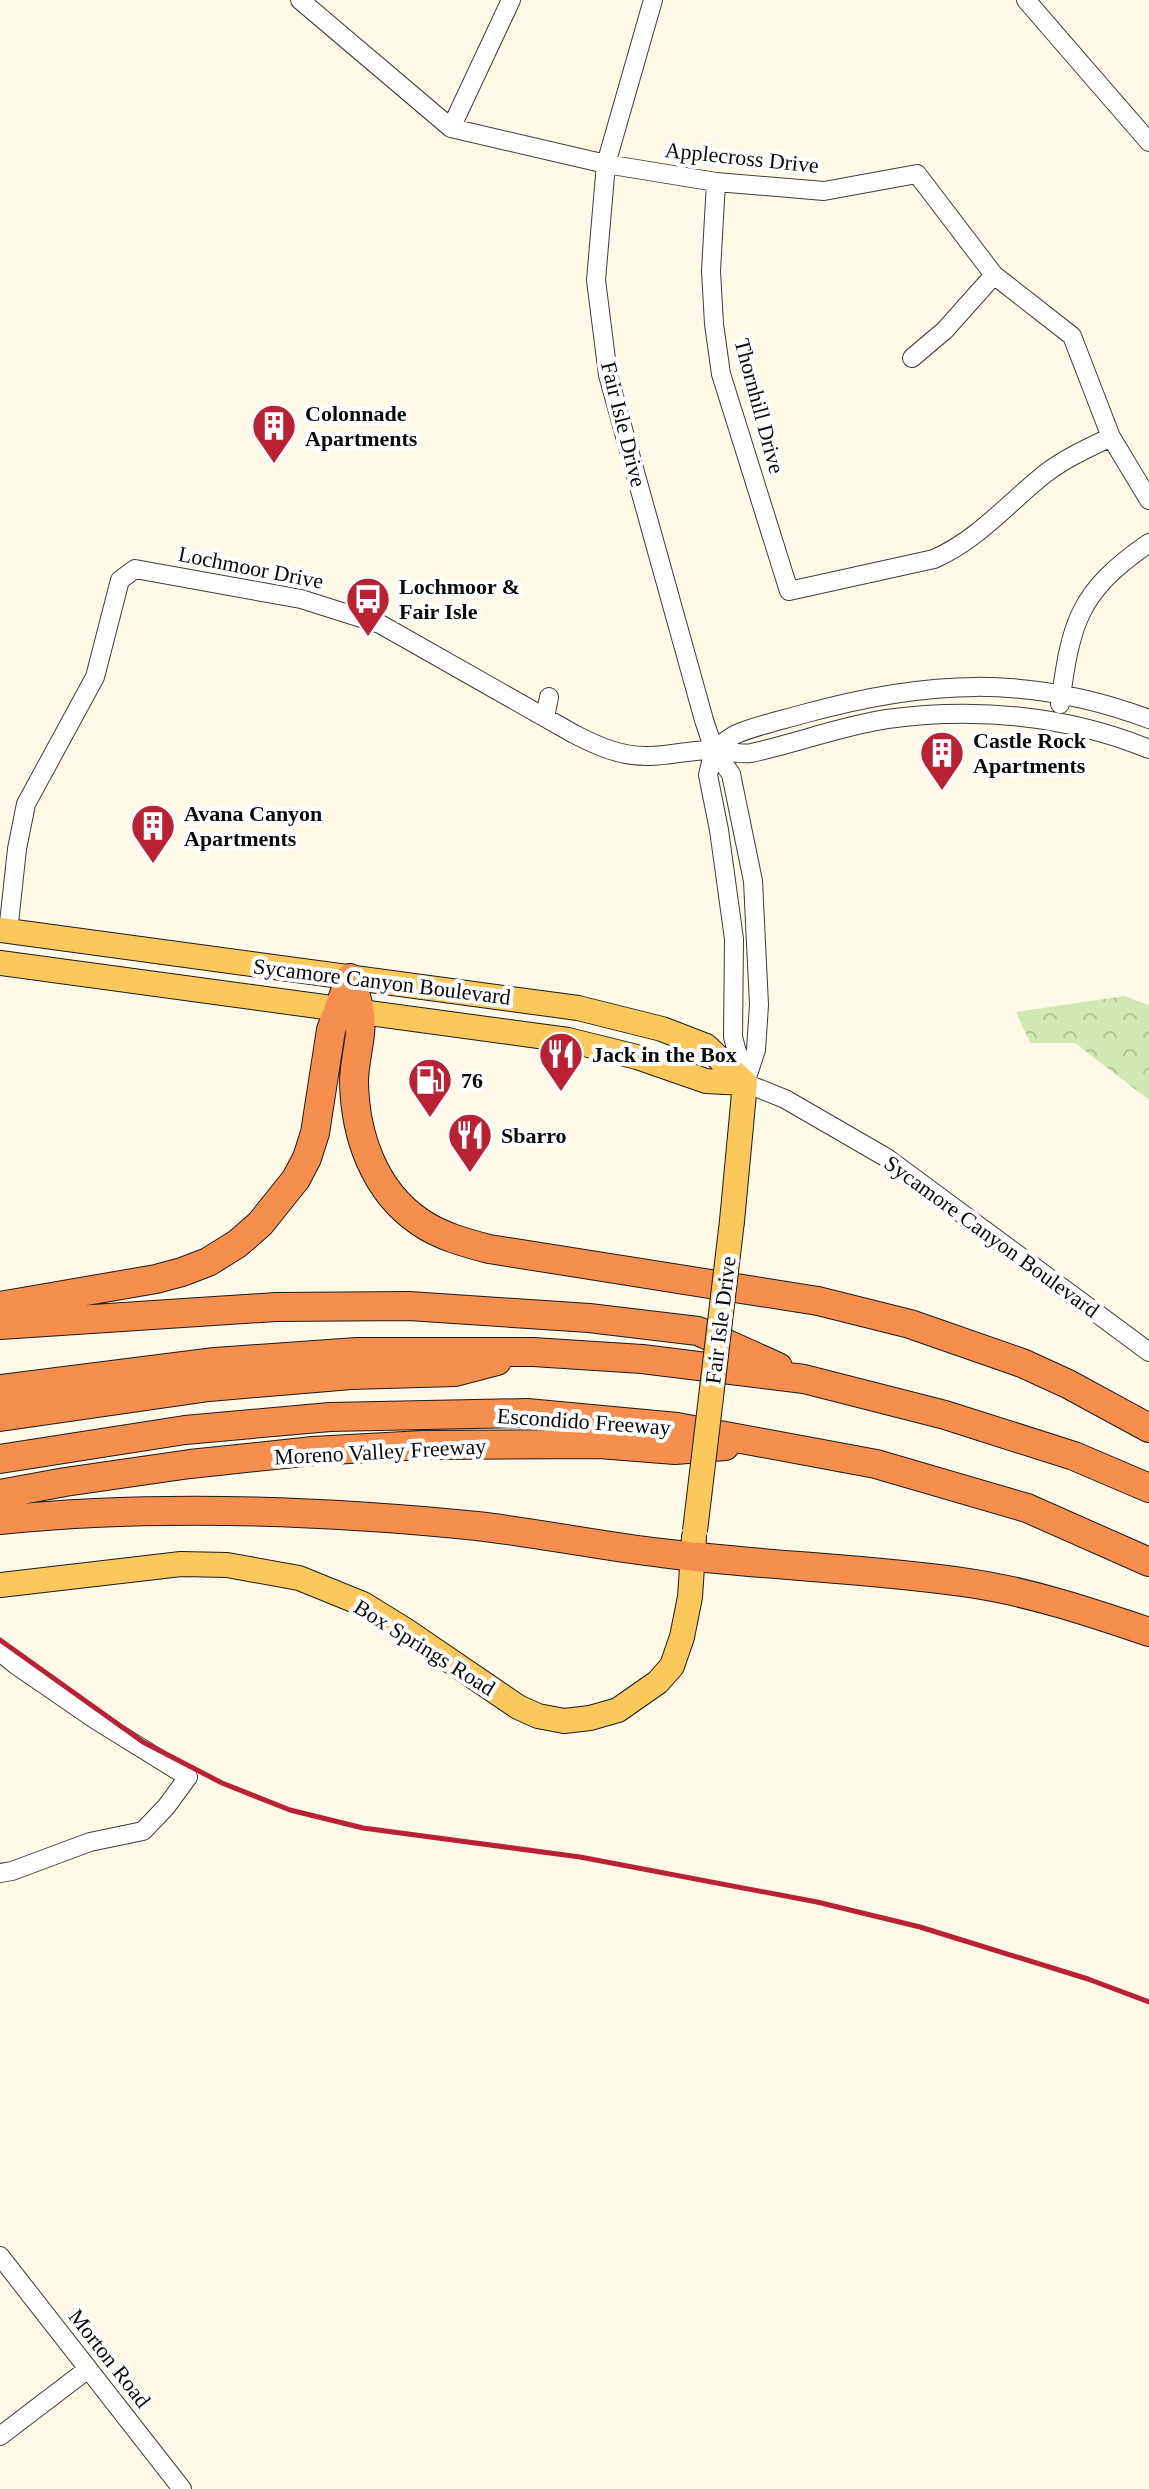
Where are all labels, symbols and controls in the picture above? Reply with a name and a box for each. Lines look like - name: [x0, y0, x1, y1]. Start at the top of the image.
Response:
- street label: Applecross Drive: [664, 137, 820, 178]
- street label: Thornhill Drive: [729, 336, 790, 476]
- street label: Fair Isle Drive: [596, 359, 651, 489]
- place label: Colonnade Apartments: [305, 401, 418, 451]
- building icon: Colonnade Apartments: [250, 402, 298, 465]
- street label: Lochmoor Drive: [176, 541, 326, 594]
- place label: Lochmoor & Fair Isle: [399, 574, 520, 624]
- bus stop icon: Lochmoor & Fair Isle: [344, 575, 392, 638]
- place label: Castle Rock Apartments: [973, 728, 1087, 778]
- building icon: Castle Rock Apartments: [918, 729, 966, 792]
- place label: Avana Canyon Apartments: [184, 801, 322, 851]
- building icon: Avana Canyon Apartments: [129, 802, 177, 865]
- street label: Sycamore Canyon Boulevard: [252, 953, 512, 1010]
- restaurant icon: Jack in the Box: [537, 1030, 585, 1093]
- place label: Jack in the Box: [592, 1042, 737, 1067]
- fuel station icon: 76: [406, 1056, 454, 1119]
- place label: 76: [461, 1068, 483, 1093]
- restaurant icon: Sbarro: [446, 1111, 494, 1174]
- place label: Sbarro: [501, 1123, 567, 1148]
- street label: Sycamore Canyon Boulevard: [880, 1150, 1104, 1323]
- street label: Fair Isle Drive: [700, 1255, 741, 1385]
- street label: Escondido Freeway: [496, 1403, 672, 1440]
- street label: Moreno Valley Freeway: [273, 1433, 487, 1470]
- street label: Box Springs Road: [350, 1594, 500, 1701]
- street label: Morton Road: [63, 2304, 156, 2412]

